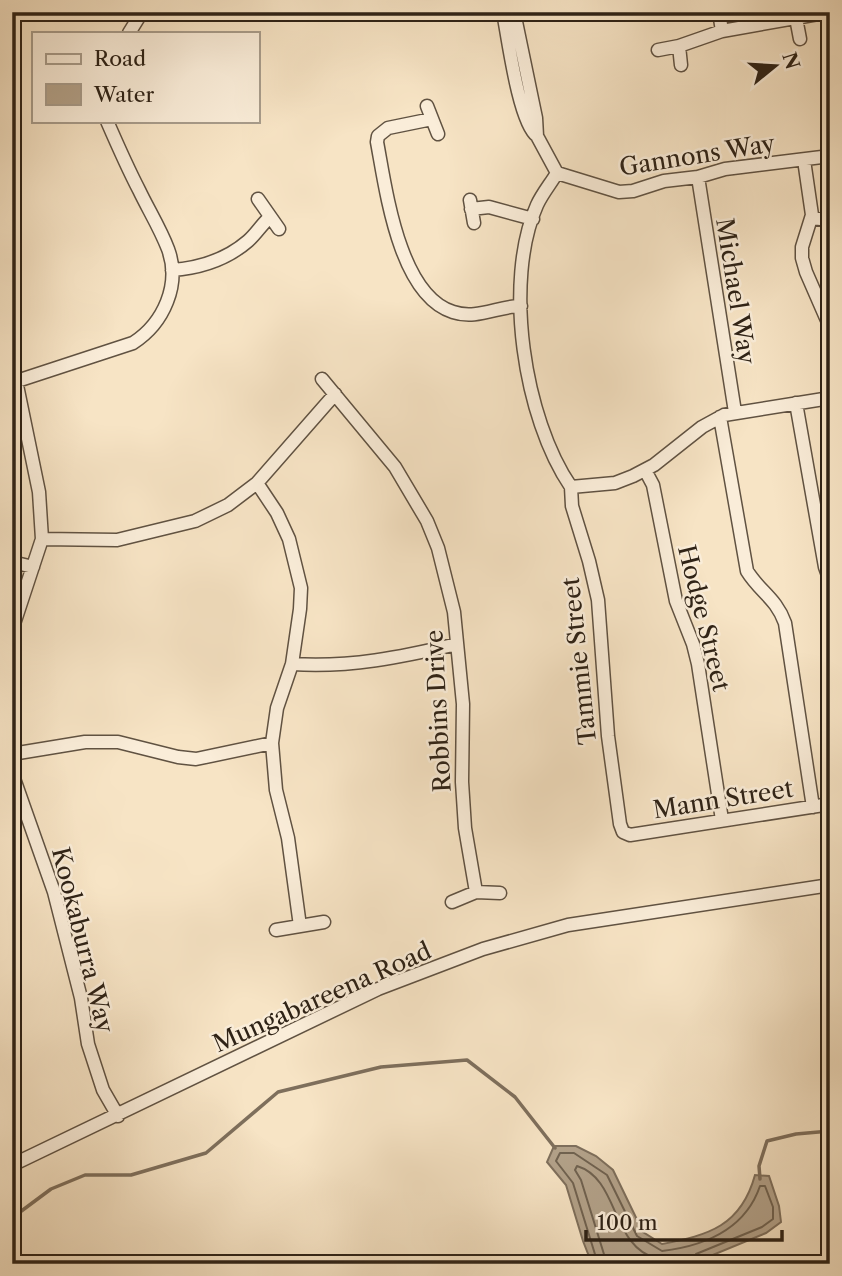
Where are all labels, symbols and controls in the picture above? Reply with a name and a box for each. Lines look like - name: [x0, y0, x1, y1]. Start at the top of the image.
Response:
- legend: [32, 32, 259, 122]
- north arrow: [740, 32, 810, 102]
- text: Road: [94, 46, 146, 71]
- text: N: [777, 49, 804, 72]
- text: Water: [93, 82, 154, 107]
- street label: Gannons Way: [617, 128, 778, 182]
- street label: Michael Way: [710, 216, 762, 367]
- street label: Hodge Street: [672, 542, 736, 695]
- street label: Tammie Street: [556, 575, 602, 746]
- street label: Robbins Drive: [419, 629, 457, 793]
- street label: Mann Street: [651, 774, 795, 824]
- street label: Kookaburra Way: [46, 844, 120, 1036]
- street label: Mungabareena Road: [208, 936, 436, 1058]
- scale bar: [586, 1199, 782, 1243]
- text: 100 m: [597, 1210, 658, 1235]

